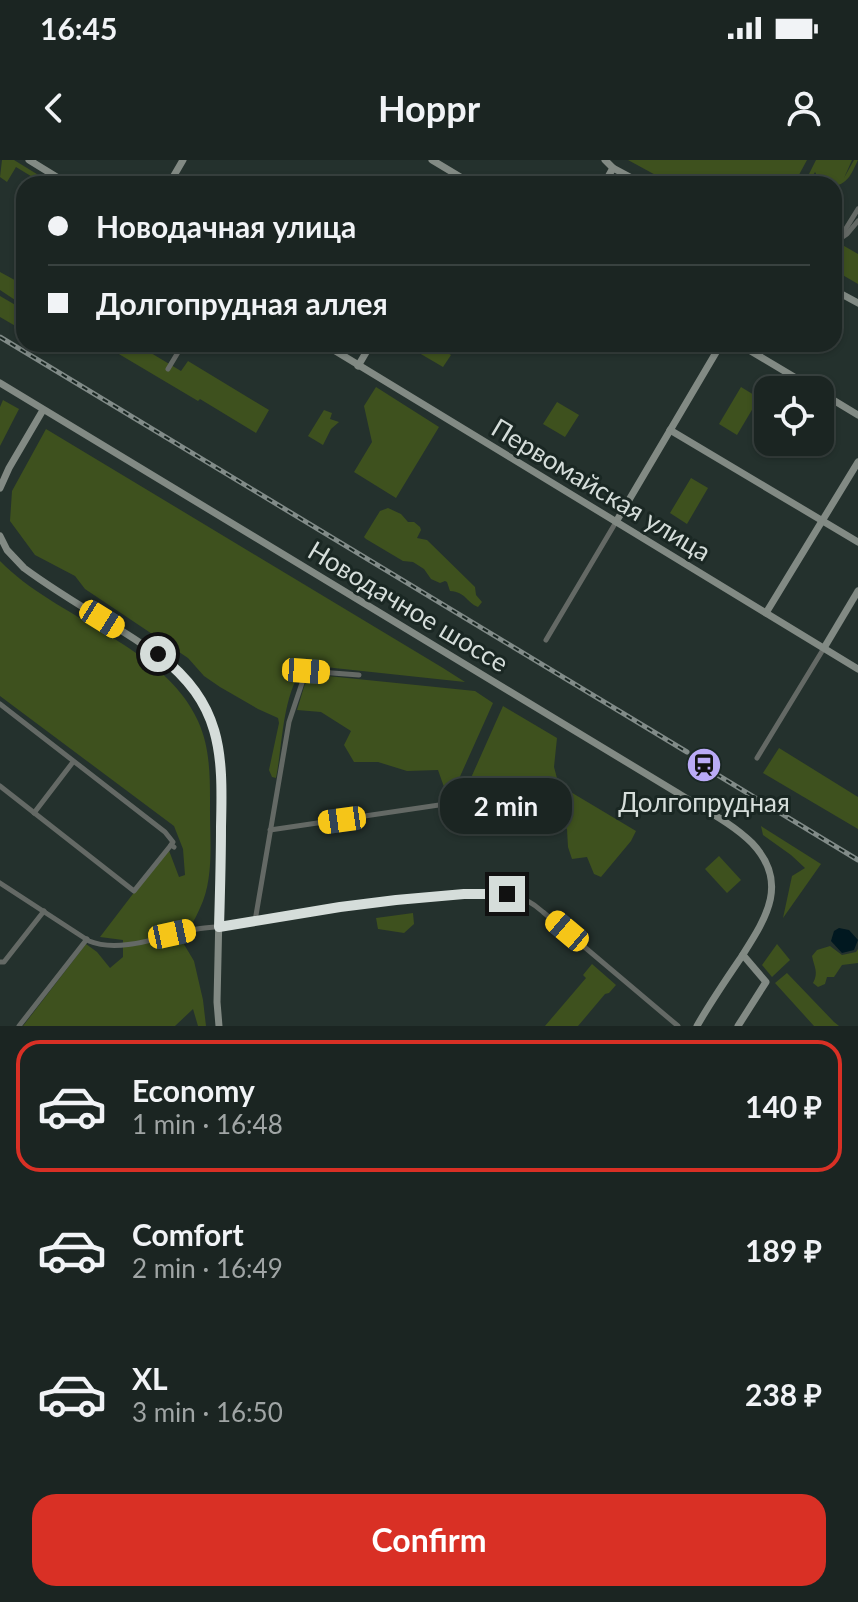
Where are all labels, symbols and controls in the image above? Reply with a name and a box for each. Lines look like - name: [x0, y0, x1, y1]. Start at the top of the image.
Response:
- text: 16:45: [40, 10, 117, 46]
- icon: back: [32, 86, 76, 130]
- text: Hoppr: [378, 86, 480, 130]
- icon: person: [782, 86, 826, 130]
- text: Новодачная улица: [96, 208, 356, 244]
- text: Долгопрудная аллея: [96, 285, 388, 321]
- map controls: [754, 376, 834, 456]
- button: locate: [754, 376, 834, 456]
- street label: Первомайская улица: [486, 411, 717, 567]
- street label: Новодачное шоссе: [303, 534, 514, 678]
- car: [75, 596, 129, 642]
- route start: [140, 636, 176, 672]
- car: [281, 657, 331, 685]
- station icon: Долгопрудная: [685, 746, 723, 784]
- callout: 2 min: [441, 778, 573, 834]
- place label: Долгопрудная: [618, 786, 790, 818]
- text: 2 min: [474, 790, 538, 822]
- car: [317, 805, 367, 835]
- route end: [489, 876, 525, 912]
- car: [541, 906, 593, 956]
- car: [146, 917, 198, 951]
- icon: car: [36, 1070, 108, 1142]
- text: Economy: [132, 1072, 255, 1108]
- text: 140 ₽: [745, 1088, 822, 1124]
- text: 1 min · 16:48: [132, 1108, 283, 1140]
- icon: car: [36, 1214, 108, 1286]
- text: Comfort: [132, 1216, 244, 1252]
- text: 189 ₽: [745, 1232, 822, 1268]
- text: 2 min · 16:49: [132, 1252, 283, 1284]
- icon: car: [36, 1358, 108, 1430]
- text: XL: [132, 1360, 168, 1396]
- text: 238 ₽: [745, 1376, 822, 1412]
- text: 3 min · 16:50: [132, 1396, 283, 1428]
- button: Confirm: [32, 1494, 826, 1586]

